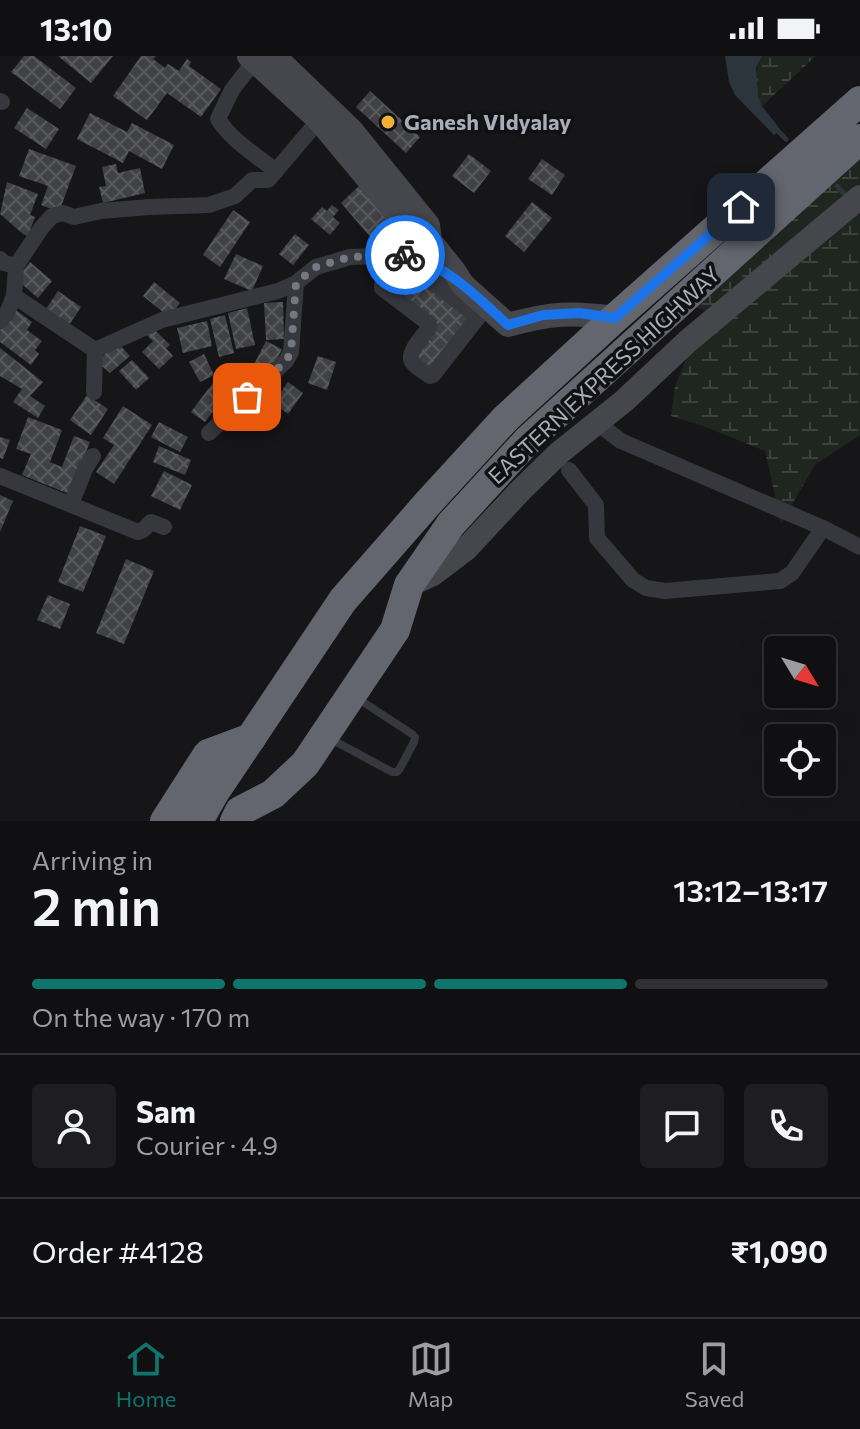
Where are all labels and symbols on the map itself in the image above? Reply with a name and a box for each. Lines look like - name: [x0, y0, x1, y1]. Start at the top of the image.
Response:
- place label: Ganesh VIdyalay: [404, 108, 571, 135]
- marker: Ganesh VIdyalay: [379, 113, 397, 131]
- pin: [707, 173, 775, 241]
- courier: [365, 215, 445, 295]
- street label: EASTERN EXPRESS HIGHWAY: [482, 260, 725, 489]
- pin: [213, 363, 281, 431]
- north arrow: [764, 636, 836, 708]

